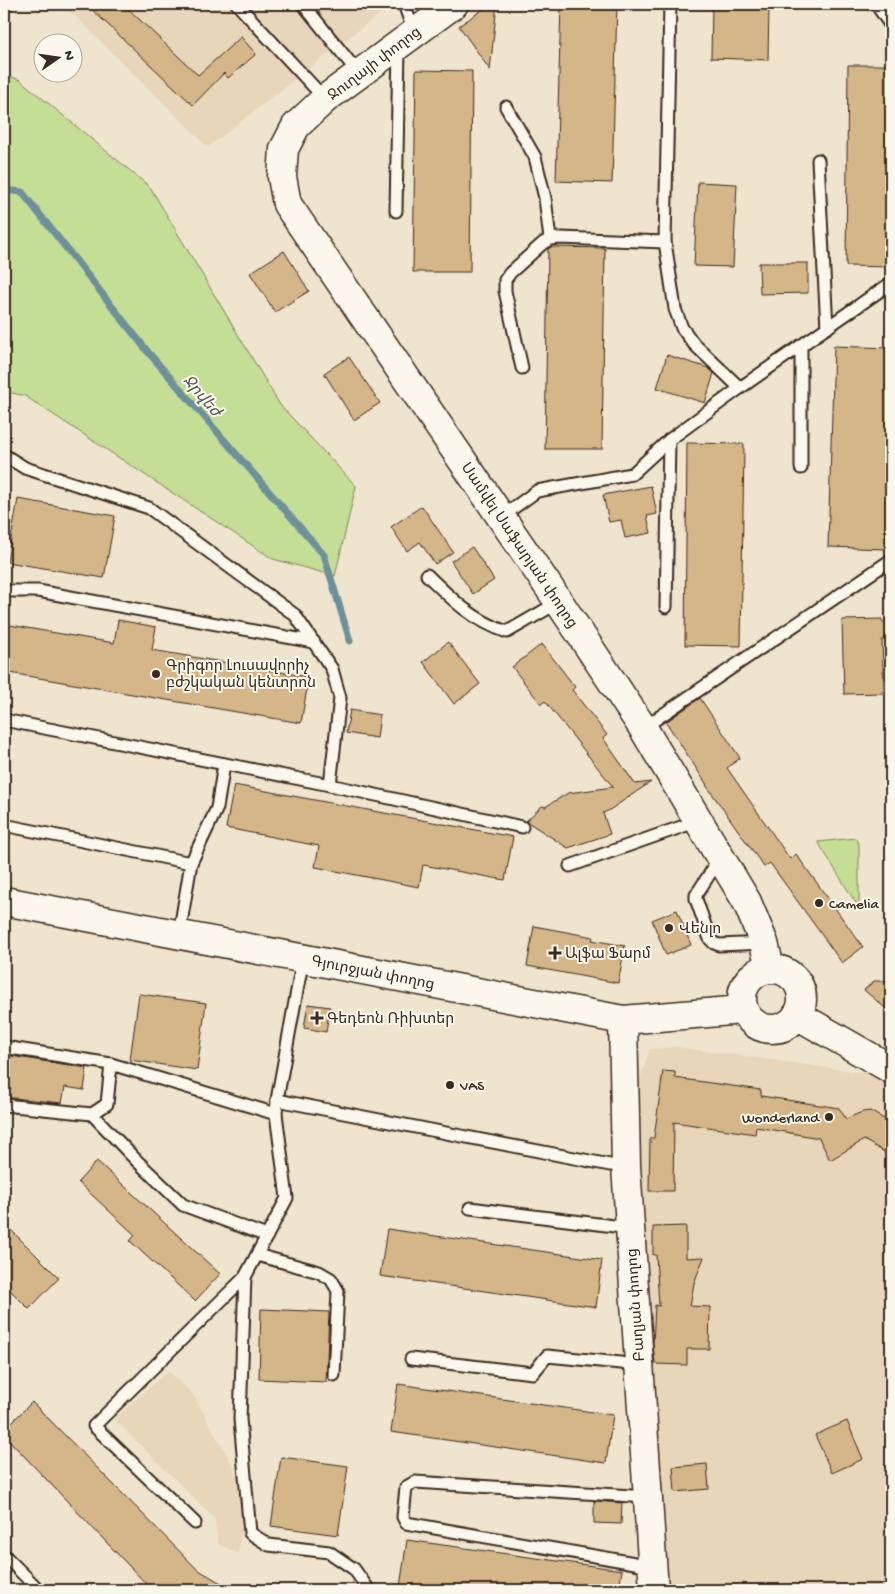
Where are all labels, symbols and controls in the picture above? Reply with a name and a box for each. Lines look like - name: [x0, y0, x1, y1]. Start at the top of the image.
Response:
- street label: Ջուղայի փողոց: [325, 24, 425, 105]
- north arrow: [32, 32, 82, 82]
- text: N: [59, 49, 78, 62]
- water label: Ջրվեժ: [177, 372, 226, 424]
- street label: Սամվել Սաֆարյան փողոց: [456, 459, 581, 632]
- place label: Գրիգոր Լուսավորիչ բժշկական կենտրոն: [166, 658, 316, 693]
- marker: Գրիգոր Լուսավորիչ բժշկական կենտրոն: [150, 668, 162, 680]
- place label: Camelia: [829, 896, 879, 914]
- marker: Camelia: [813, 897, 825, 909]
- place label: Վենլո: [679, 920, 721, 939]
- marker: Վենլո: [663, 922, 675, 934]
- place label: Ալֆա Ֆարմ: [565, 946, 651, 964]
- marker: Ալֆա Ֆարմ: [549, 947, 561, 959]
- street label: Գյուրջյան փողոց: [309, 952, 436, 995]
- place label: Գեդեոն Ռիխտեր: [327, 1010, 454, 1029]
- marker: Գեդեոն Ռիխտեր: [311, 1012, 323, 1024]
- place label: VAS: [459, 1078, 484, 1096]
- marker: VAS: [444, 1079, 456, 1091]
- place label: Wonderland: [742, 1110, 820, 1128]
- marker: Wonderland: [823, 1111, 835, 1123]
- street label: Բաղյան փողոց: [623, 1248, 650, 1362]

